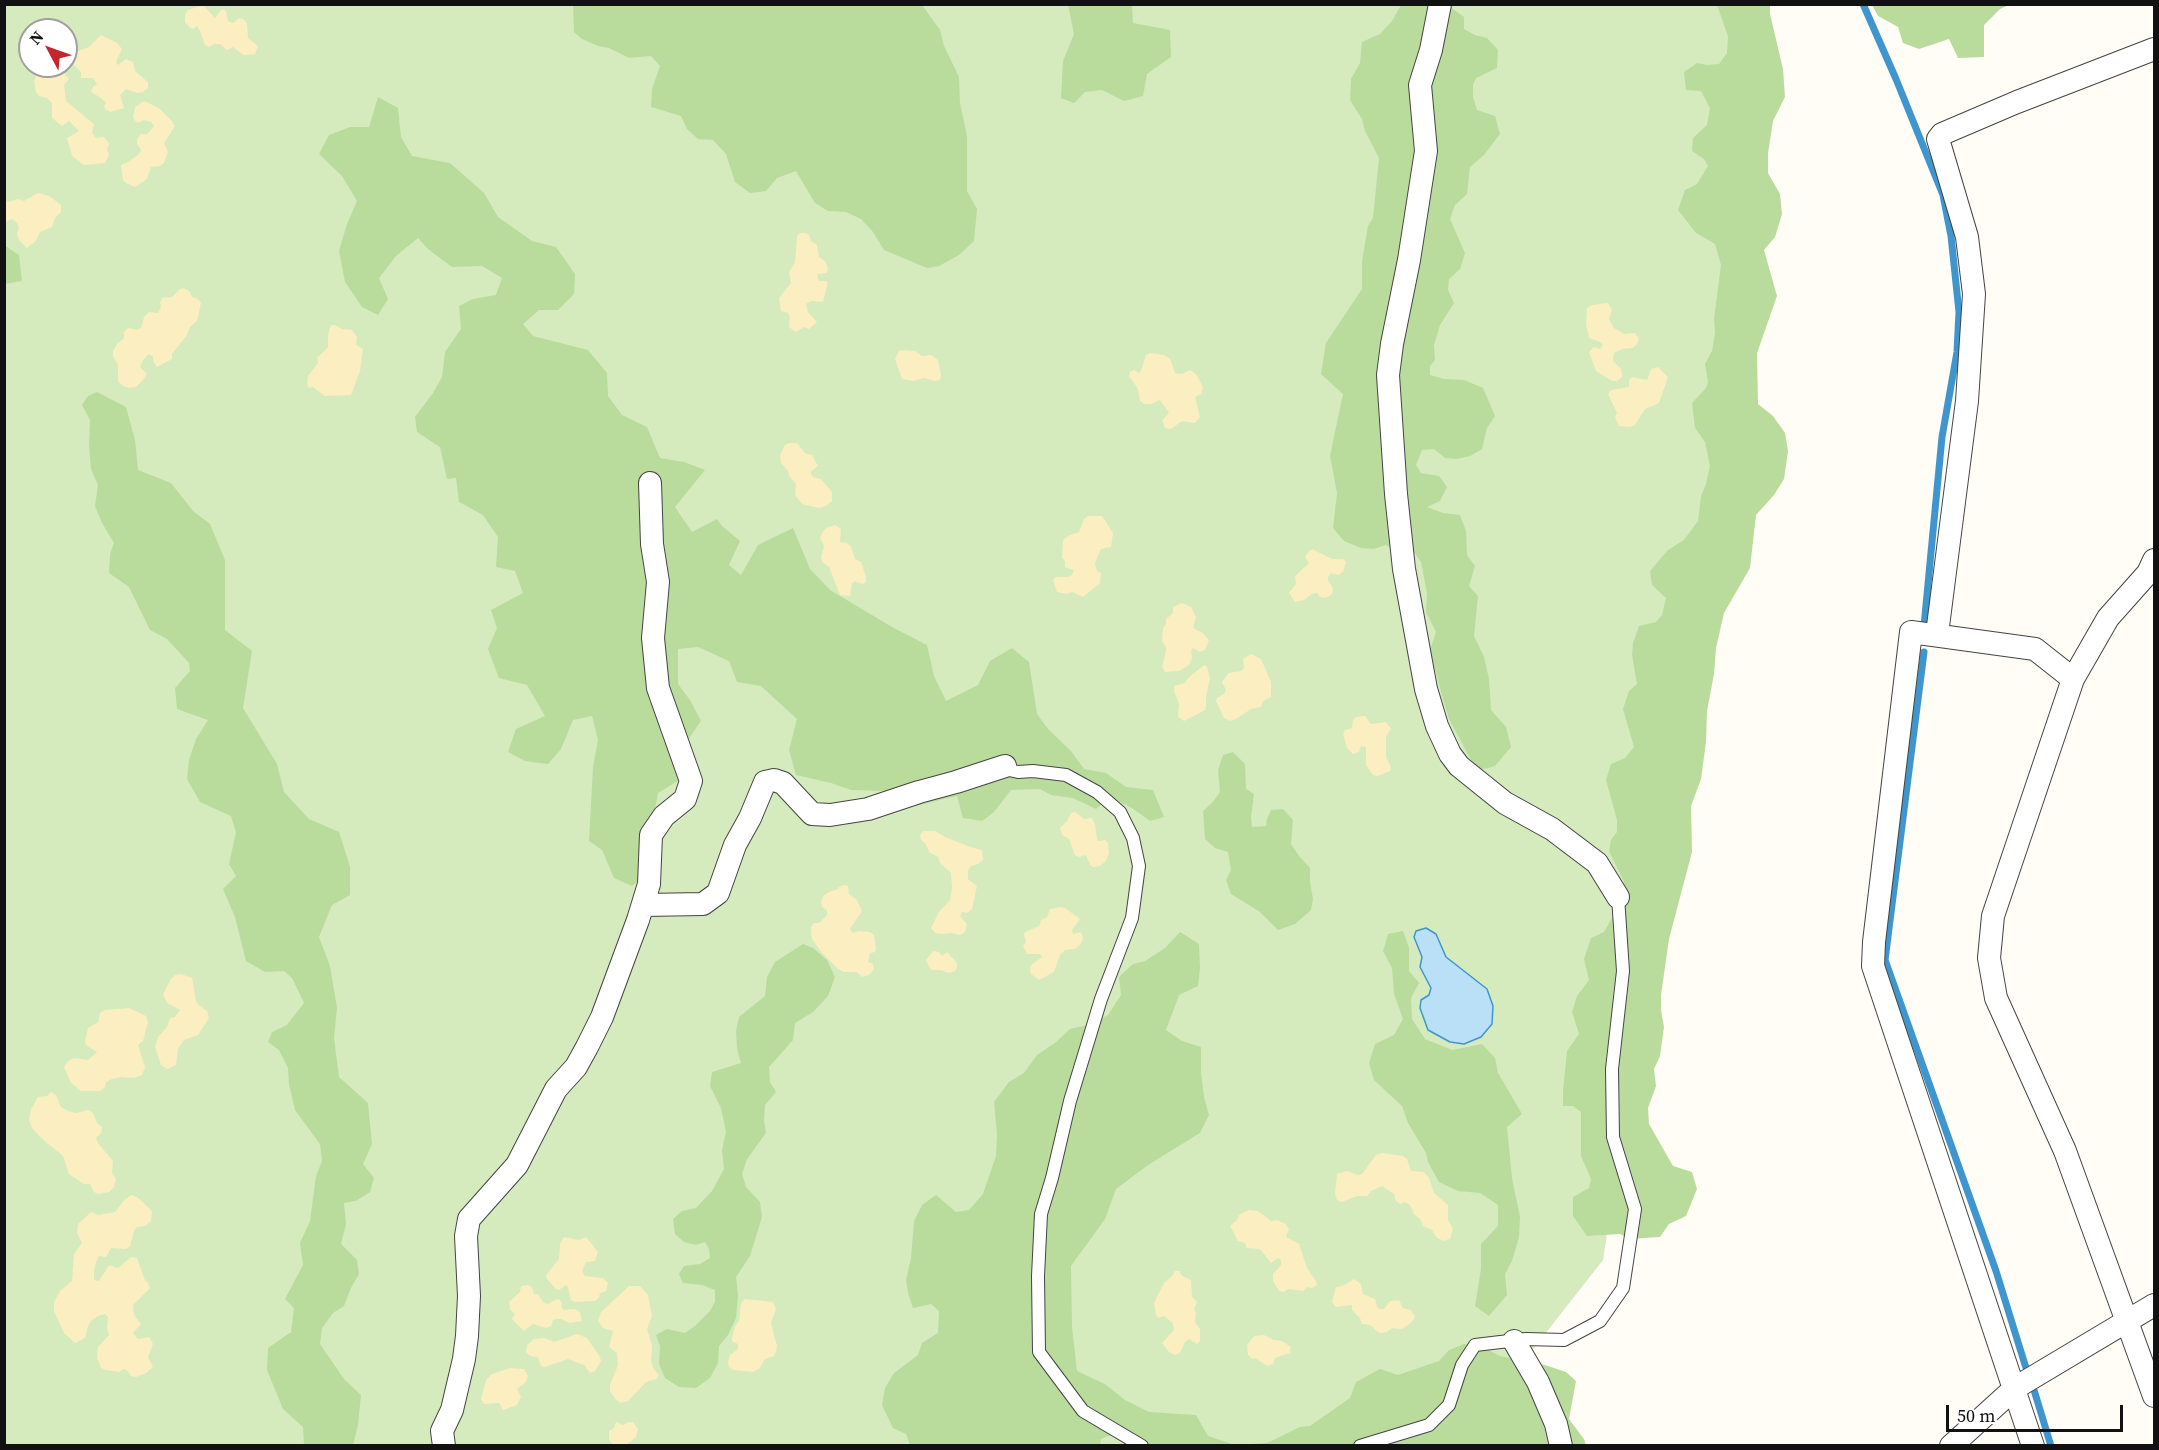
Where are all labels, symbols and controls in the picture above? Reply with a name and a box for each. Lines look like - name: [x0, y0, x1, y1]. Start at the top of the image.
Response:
- north arrow: [18, 18, 78, 78]
- text: N: [24, 26, 48, 49]
- scale bar: [1949, 1393, 2126, 1431]
- text: 50 m: [1957, 1403, 1995, 1428]

